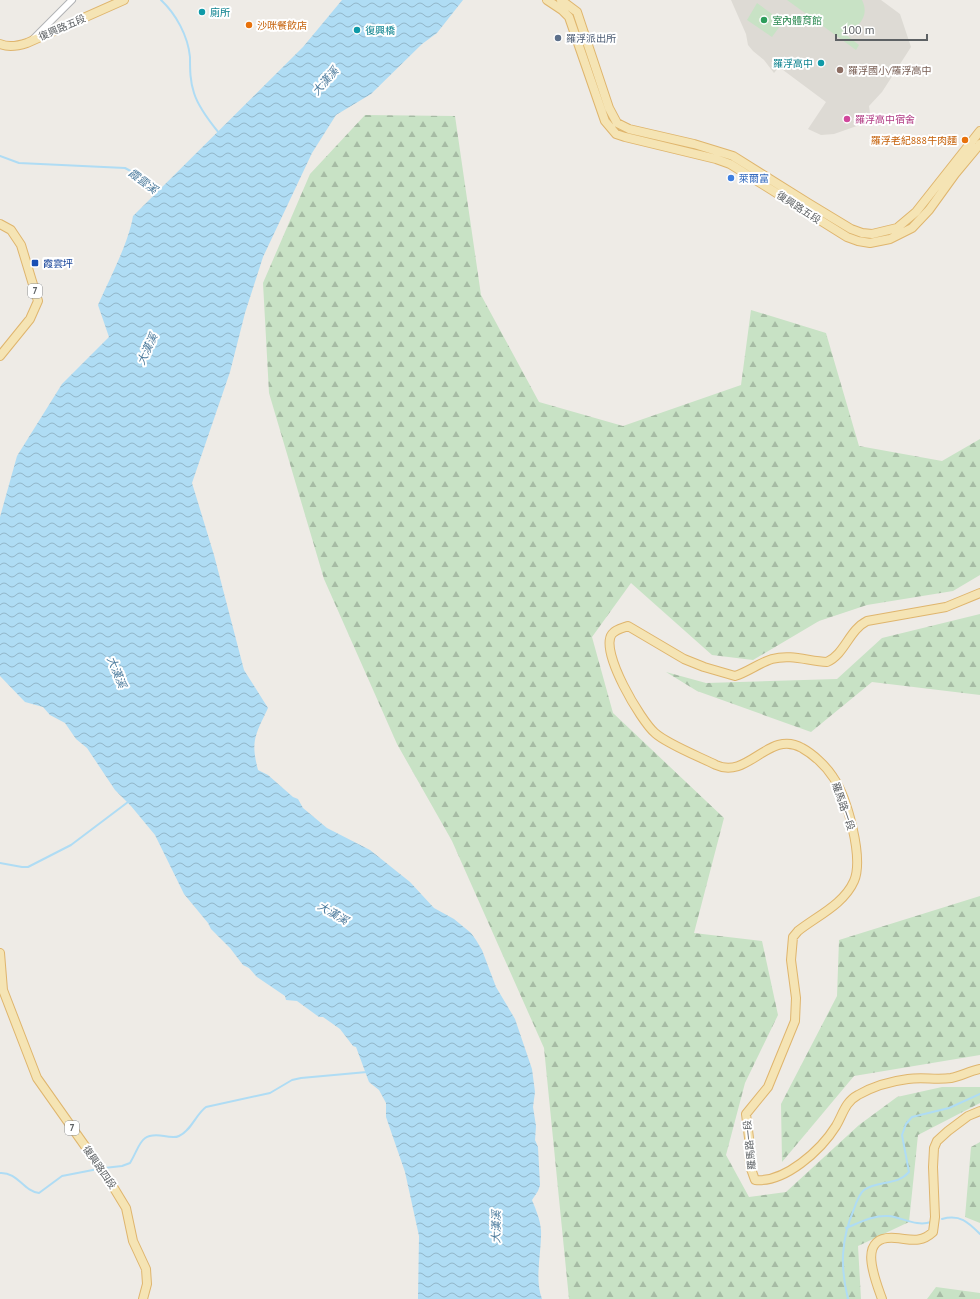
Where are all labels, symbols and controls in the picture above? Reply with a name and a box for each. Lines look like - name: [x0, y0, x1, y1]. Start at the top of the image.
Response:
- place label: 廁所: [210, 6, 230, 19]
- marker: 廁所: [197, 7, 207, 17]
- street label: 復興路五段: [37, 12, 88, 43]
- place label: 室內體育館: [772, 14, 822, 27]
- marker: 室內體育館: [759, 15, 769, 25]
- scale bar: [836, 16, 927, 42]
- place label: 沙咪餐飲店: [257, 19, 307, 32]
- marker: 沙咪餐飲店: [244, 20, 254, 30]
- text: 100 m: [842, 22, 875, 37]
- place label: 復興橋: [365, 24, 395, 37]
- marker: 復興橋: [352, 25, 362, 35]
- place label: 羅浮派出所: [566, 32, 616, 45]
- marker: 羅浮派出所: [553, 33, 563, 43]
- place label: 羅浮高中: [773, 57, 813, 70]
- marker: 羅浮高中: [816, 58, 826, 68]
- water label: 大漢溪: [309, 62, 342, 98]
- place label: 羅浮國小/羅浮高中: [848, 64, 932, 77]
- marker: 羅浮國小/羅浮高中: [835, 65, 845, 75]
- place label: 羅浮高中宿舍: [855, 113, 915, 126]
- marker: 羅浮高中宿舍: [842, 114, 852, 124]
- place label: 羅浮老紀888牛肉麵: [871, 134, 957, 147]
- marker: 羅浮老紀888牛肉麵: [960, 135, 970, 145]
- water label: 霞雲溪: [126, 165, 162, 198]
- place label: 萊爾富: [739, 172, 769, 185]
- marker: 萊爾富: [726, 173, 736, 183]
- street label: 復興路五段: [774, 188, 823, 226]
- place label: 霞雲坪: [43, 257, 73, 270]
- marker: 霞雲坪: [30, 258, 40, 268]
- road number: 7: [28, 284, 42, 298]
- water label: 大漢溪: [134, 329, 161, 367]
- water label: 大漢溪: [104, 654, 130, 692]
- street label: 羅馬路一段: [829, 780, 858, 832]
- water label: 大漢溪: [315, 899, 352, 929]
- street label: 羅馬路一段: [740, 1119, 759, 1170]
- road number: 7: [65, 1121, 79, 1135]
- street label: 復興路四段: [80, 1143, 119, 1191]
- water label: 大漢溪: [489, 1208, 503, 1244]

